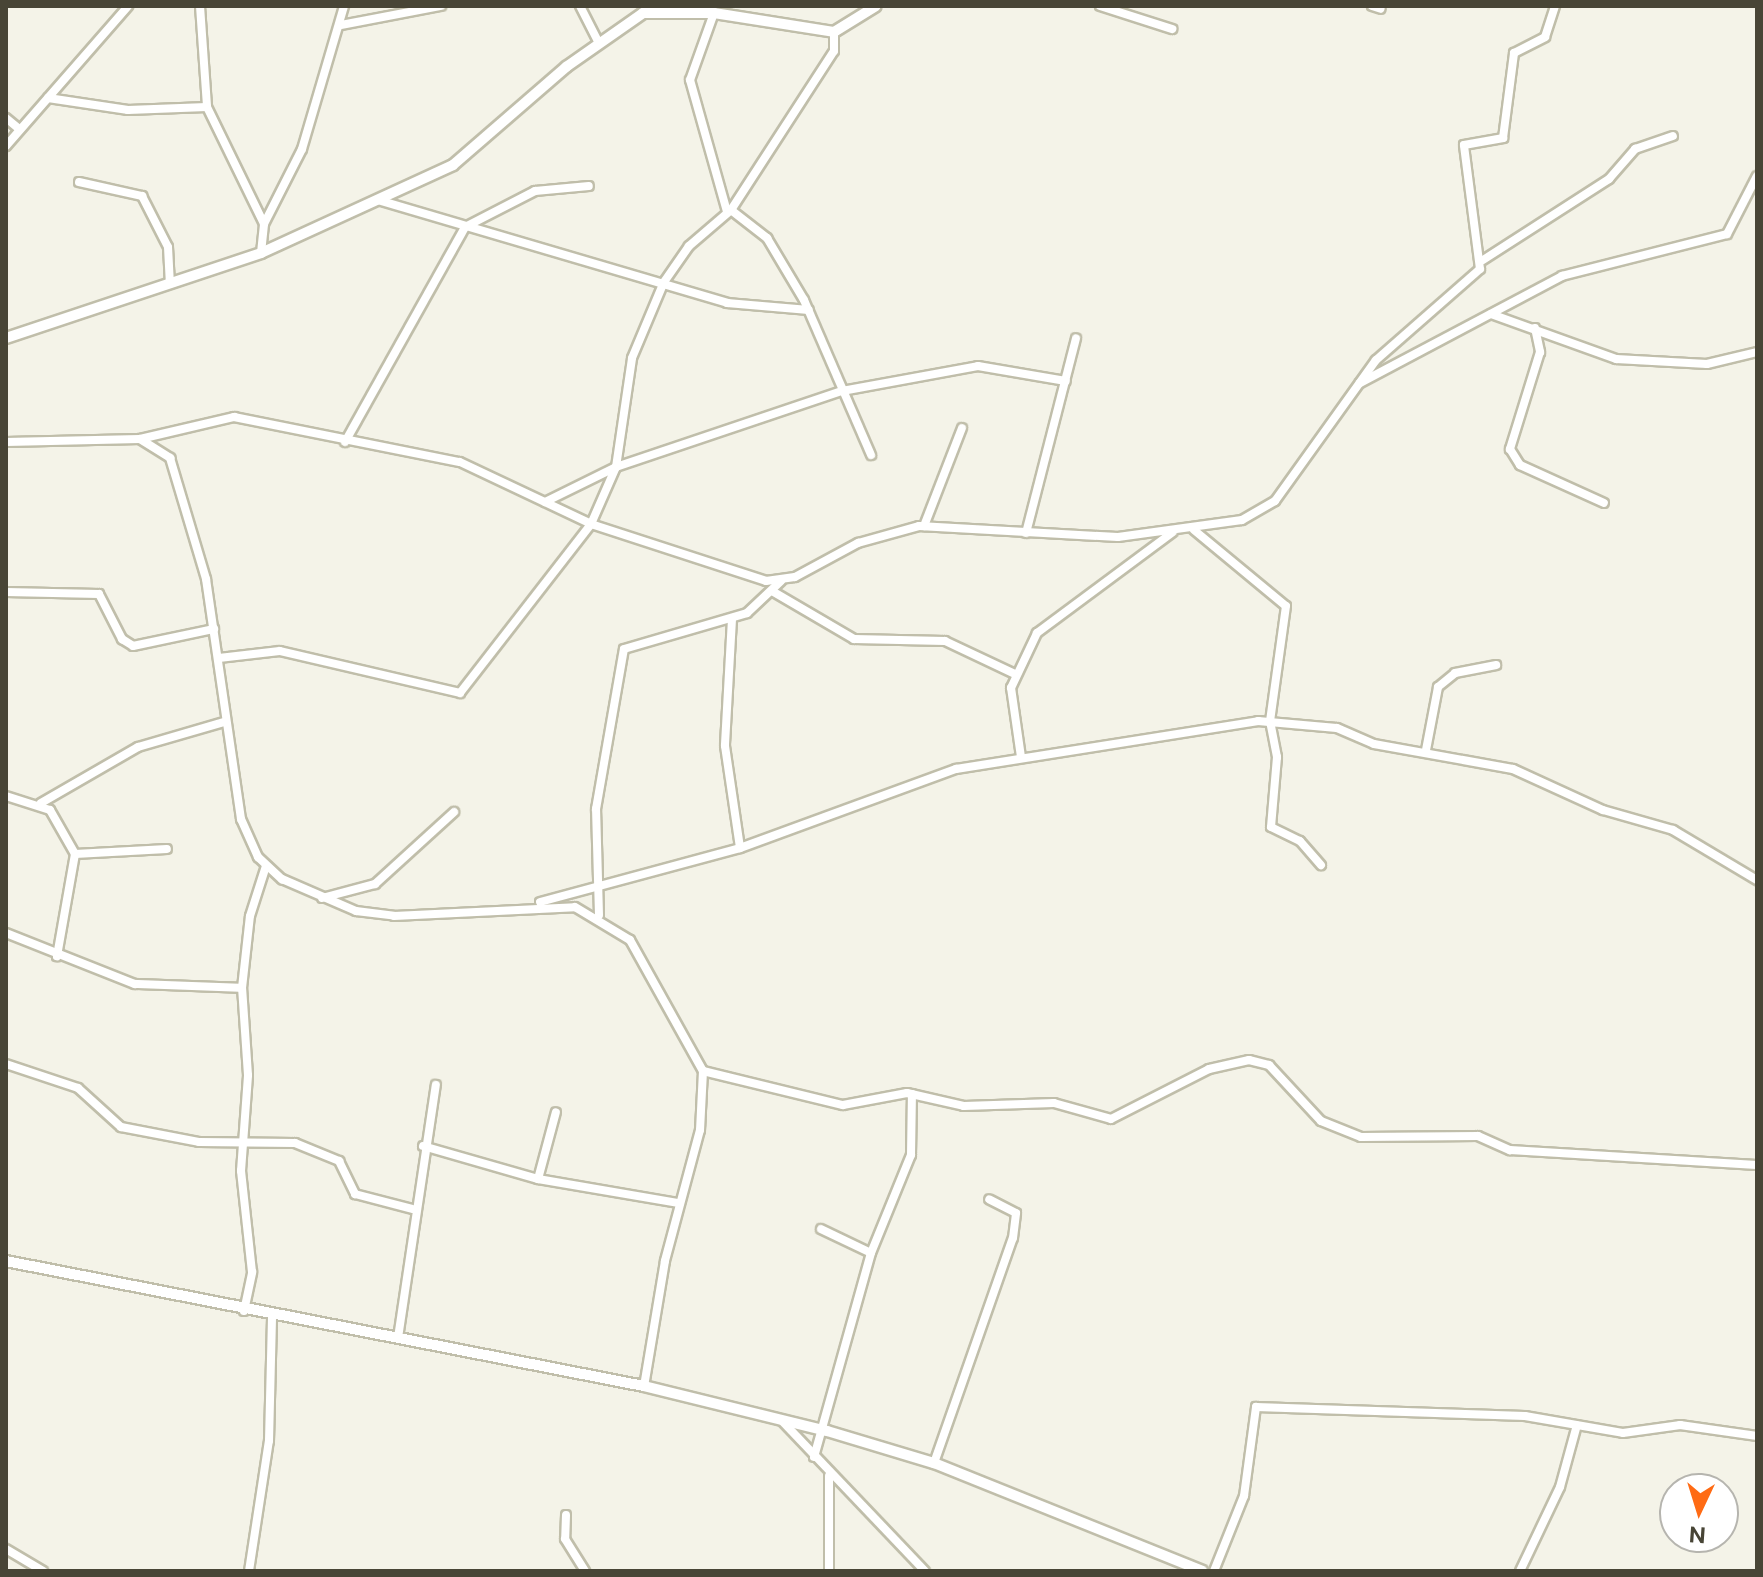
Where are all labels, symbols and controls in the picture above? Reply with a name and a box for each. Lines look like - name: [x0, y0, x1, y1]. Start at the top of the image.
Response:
- north arrow: [1659, 1473, 1739, 1553]
- text: N: [1688, 1521, 1707, 1549]

